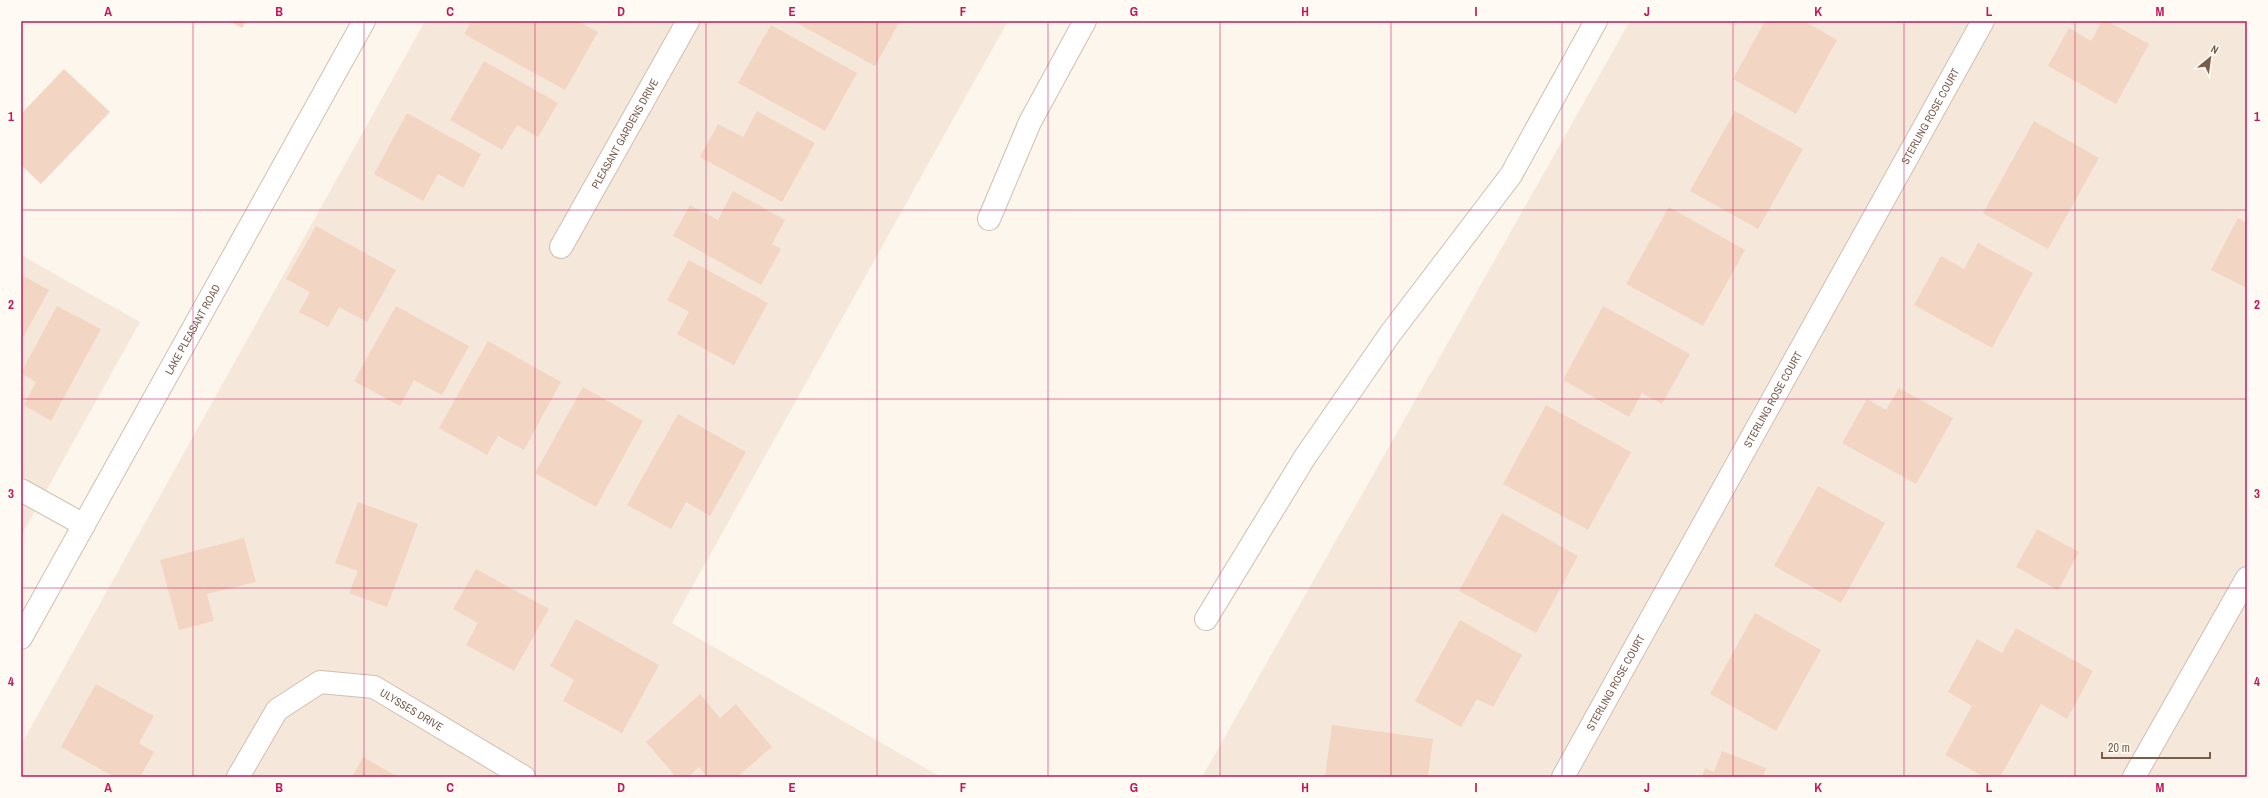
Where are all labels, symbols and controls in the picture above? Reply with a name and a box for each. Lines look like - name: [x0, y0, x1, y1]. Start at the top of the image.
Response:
- text: A: [104, 3, 112, 20]
- text: B: [275, 3, 283, 20]
- text: C: [446, 3, 454, 20]
- text: D: [617, 3, 625, 20]
- text: E: [788, 3, 796, 20]
- text: F: [960, 3, 967, 20]
- text: G: [1130, 3, 1138, 20]
- text: H: [1301, 3, 1309, 20]
- text: I: [1475, 3, 1478, 20]
- text: J: [1644, 3, 1650, 20]
- text: K: [1814, 3, 1822, 20]
- text: L: [1986, 3, 1993, 20]
- text: M: [2156, 3, 2165, 20]
- north arrow: [2190, 38, 2230, 78]
- text: N: [2209, 42, 2221, 57]
- street label: STERLING ROSE COURT: [1898, 65, 1963, 167]
- street label: PLEASANT GARDENS DRIVE: [588, 76, 661, 191]
- text: 1: [8, 108, 14, 125]
- text: 1: [2254, 108, 2260, 125]
- street label: LAKE PLEASANT ROAD: [162, 282, 223, 377]
- text: 2: [8, 296, 14, 313]
- text: 2: [2254, 296, 2260, 313]
- street label: STERLING ROSE COURT: [1741, 348, 1805, 450]
- text: 3: [8, 485, 14, 502]
- text: 3: [2254, 485, 2260, 502]
- street label: STERLING ROSE COURT: [1583, 632, 1648, 733]
- text: 4: [8, 673, 14, 690]
- text: 4: [2254, 673, 2260, 690]
- street label: ULYSSES DRIVE: [378, 685, 446, 734]
- scale bar: [2102, 734, 2210, 760]
- text: 20 m: [2108, 740, 2130, 756]
- text: A: [104, 779, 112, 796]
- text: B: [275, 779, 283, 796]
- text: C: [446, 779, 454, 796]
- text: D: [617, 779, 625, 796]
- text: E: [788, 779, 796, 796]
- text: F: [960, 779, 967, 796]
- text: G: [1130, 779, 1138, 796]
- text: H: [1301, 779, 1309, 796]
- text: I: [1475, 779, 1478, 796]
- text: J: [1644, 779, 1650, 796]
- text: K: [1814, 779, 1822, 796]
- text: L: [1986, 779, 1993, 796]
- text: M: [2156, 779, 2165, 796]

